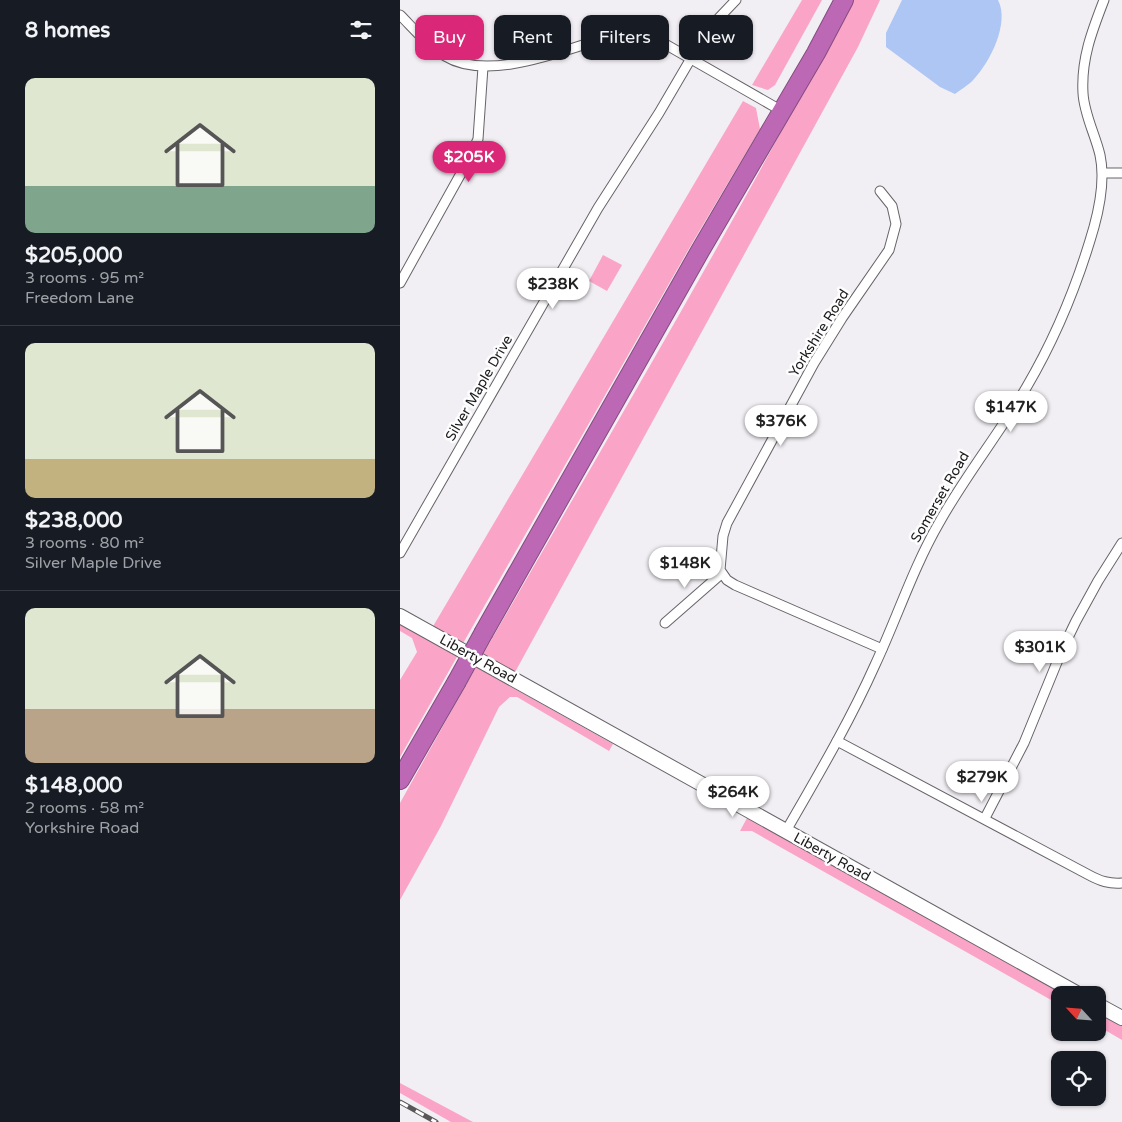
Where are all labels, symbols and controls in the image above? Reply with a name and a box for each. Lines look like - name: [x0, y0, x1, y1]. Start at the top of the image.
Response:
- chip: Buy: [415, 15, 484, 60]
- chip: Rent: [494, 15, 571, 60]
- chip: Filters: [581, 15, 669, 60]
- chip: New: [679, 15, 753, 60]
- icon: filters: [347, 16, 375, 44]
- text: 8 homes: [25, 18, 110, 43]
- icon: home: [155, 110, 245, 200]
- pin: $205K: [434, 140, 504, 183]
- text: $205K: [444, 147, 494, 167]
- text: $205,000: [25, 243, 122, 268]
- text: 3 rooms · 95 m²: [25, 268, 144, 288]
- pin: $238K: [518, 268, 588, 310]
- text: $238K: [528, 274, 578, 294]
- street label: Yorkshire Road: [785, 286, 853, 380]
- text: Freedom Lane: [25, 288, 134, 308]
- street label: Silver Maple Drive: [442, 332, 516, 444]
- icon: home: [155, 376, 245, 466]
- pin: $147K: [976, 390, 1046, 433]
- text: $147K: [986, 397, 1036, 417]
- pin: $376K: [746, 404, 816, 447]
- text: $376K: [756, 411, 806, 431]
- street label: Somerset Road: [907, 449, 973, 545]
- text: $238,000: [25, 508, 123, 533]
- text: 3 rooms · 80 m²: [25, 533, 144, 553]
- pin: $148K: [650, 546, 720, 589]
- text: Silver Maple Drive: [25, 553, 162, 573]
- text: $148K: [660, 553, 710, 573]
- pin: $301K: [1005, 630, 1075, 673]
- street label: Liberty Road: [437, 631, 519, 687]
- text: $301K: [1015, 637, 1065, 657]
- icon: home: [155, 641, 245, 731]
- pin: $279K: [947, 760, 1017, 803]
- text: $279K: [957, 767, 1007, 787]
- text: $148,000: [25, 773, 123, 798]
- pin: $264K: [698, 776, 768, 818]
- text: $264K: [708, 782, 758, 802]
- text: 2 rooms · 58 m²: [25, 798, 144, 818]
- text: Yorkshire Road: [25, 818, 139, 838]
- street label: Liberty Road: [791, 829, 873, 885]
- north arrow: [1051, 986, 1106, 1041]
- map controls: [1051, 986, 1106, 1106]
- button: locate: [1051, 1051, 1106, 1106]

